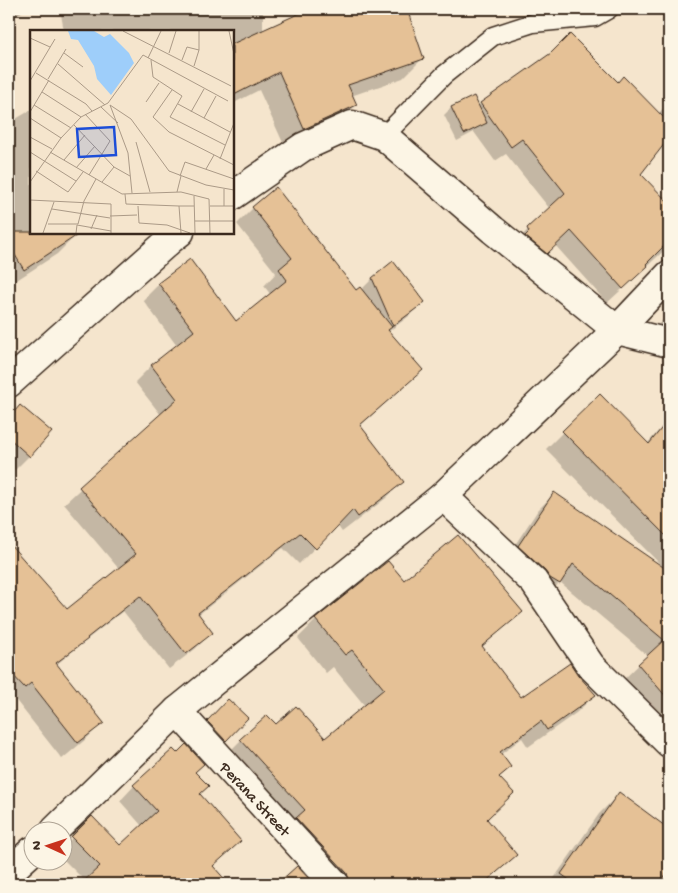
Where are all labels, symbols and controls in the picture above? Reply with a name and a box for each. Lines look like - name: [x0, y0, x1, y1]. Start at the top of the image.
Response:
- inset map: [30, 30, 234, 234]
- street label: Perana Street: [214, 759, 294, 843]
- north arrow: [22, 820, 72, 870]
- text: N: [29, 840, 46, 850]

